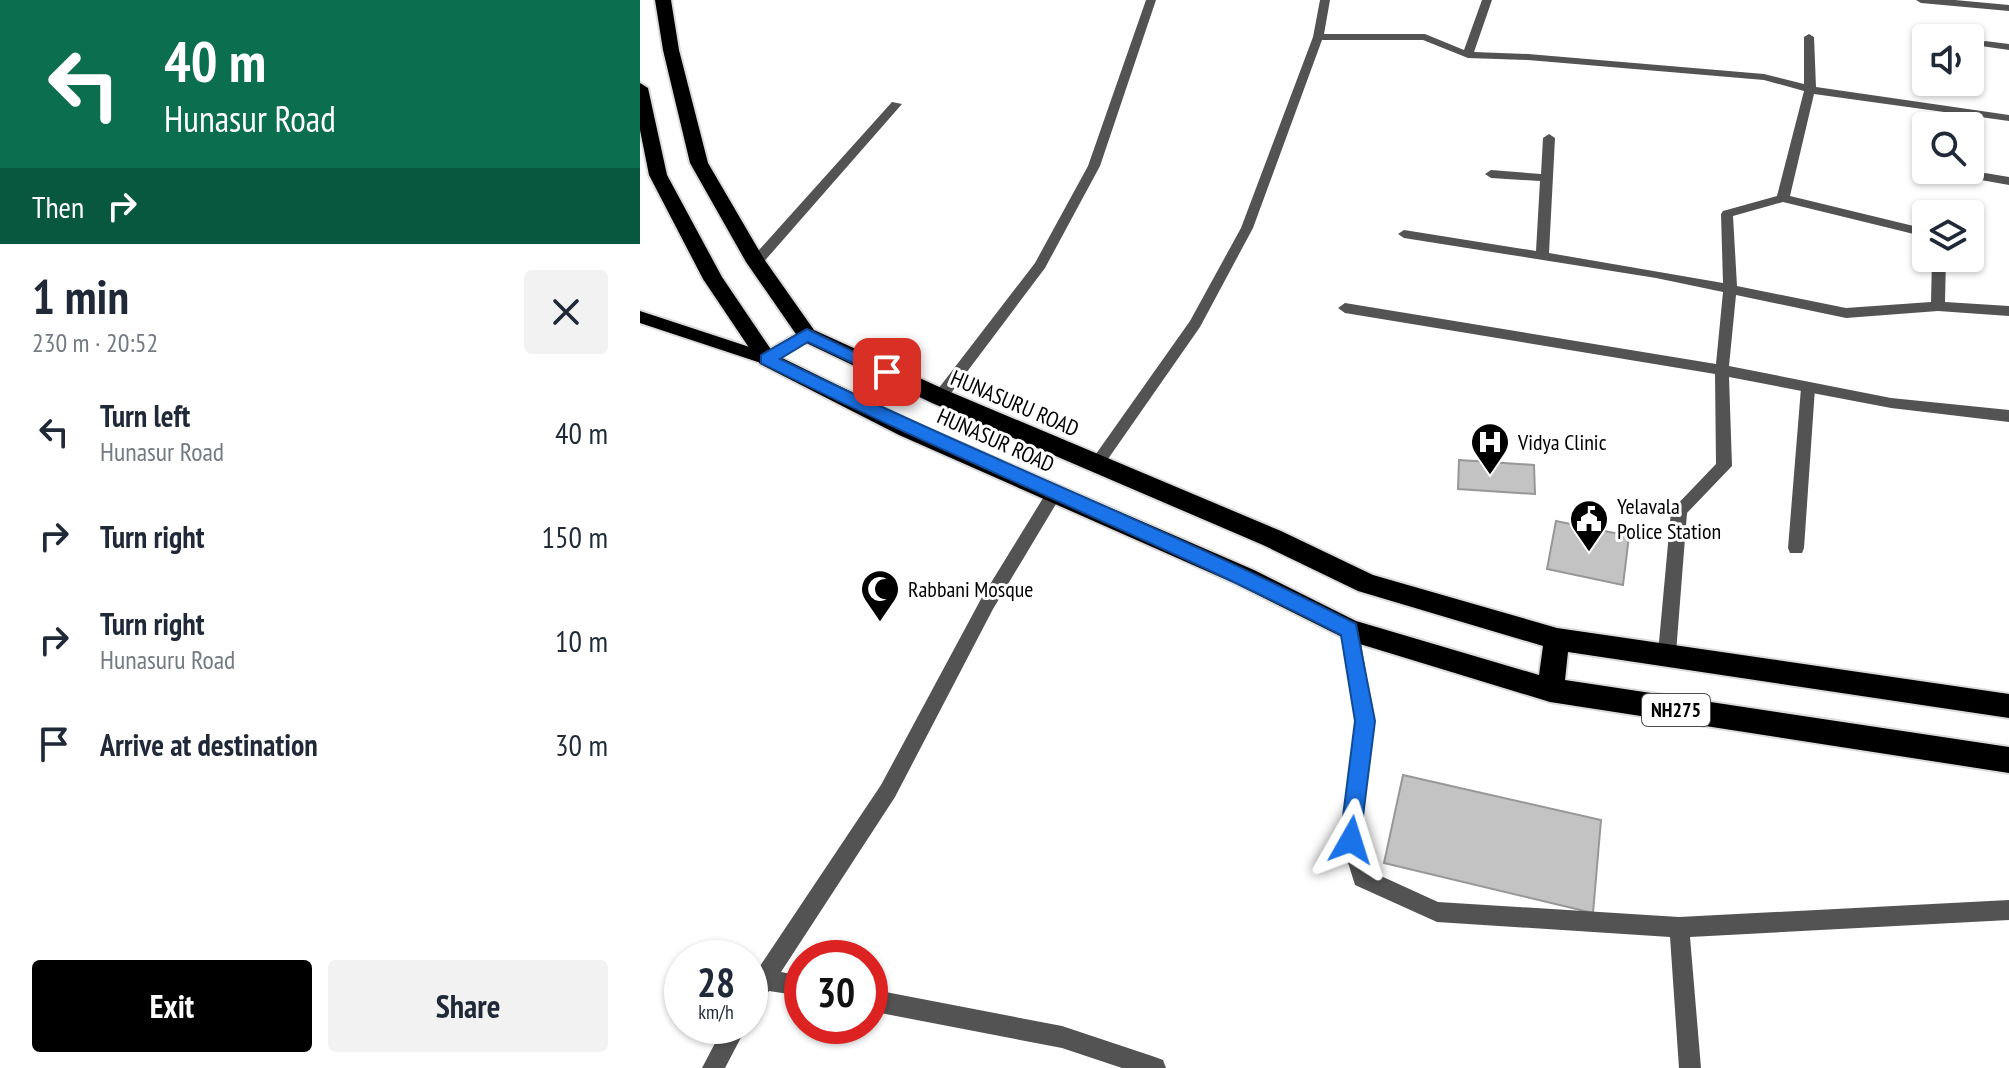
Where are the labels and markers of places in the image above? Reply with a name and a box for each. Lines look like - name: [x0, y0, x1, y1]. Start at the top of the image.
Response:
- pin: [853, 338, 921, 406]
- hospital icon: Vidya Clinic: [1469, 421, 1511, 476]
- place label: Vidya Clinic: [1517, 428, 1607, 456]
- place label: Yelavala Police Station: [1617, 492, 1721, 545]
- public building icon: Yelavala Police Station: [1568, 498, 1610, 553]
- mosque icon: Rabbani Mosque: [859, 568, 901, 623]
- place label: Rabbani Mosque: [908, 575, 1033, 603]

